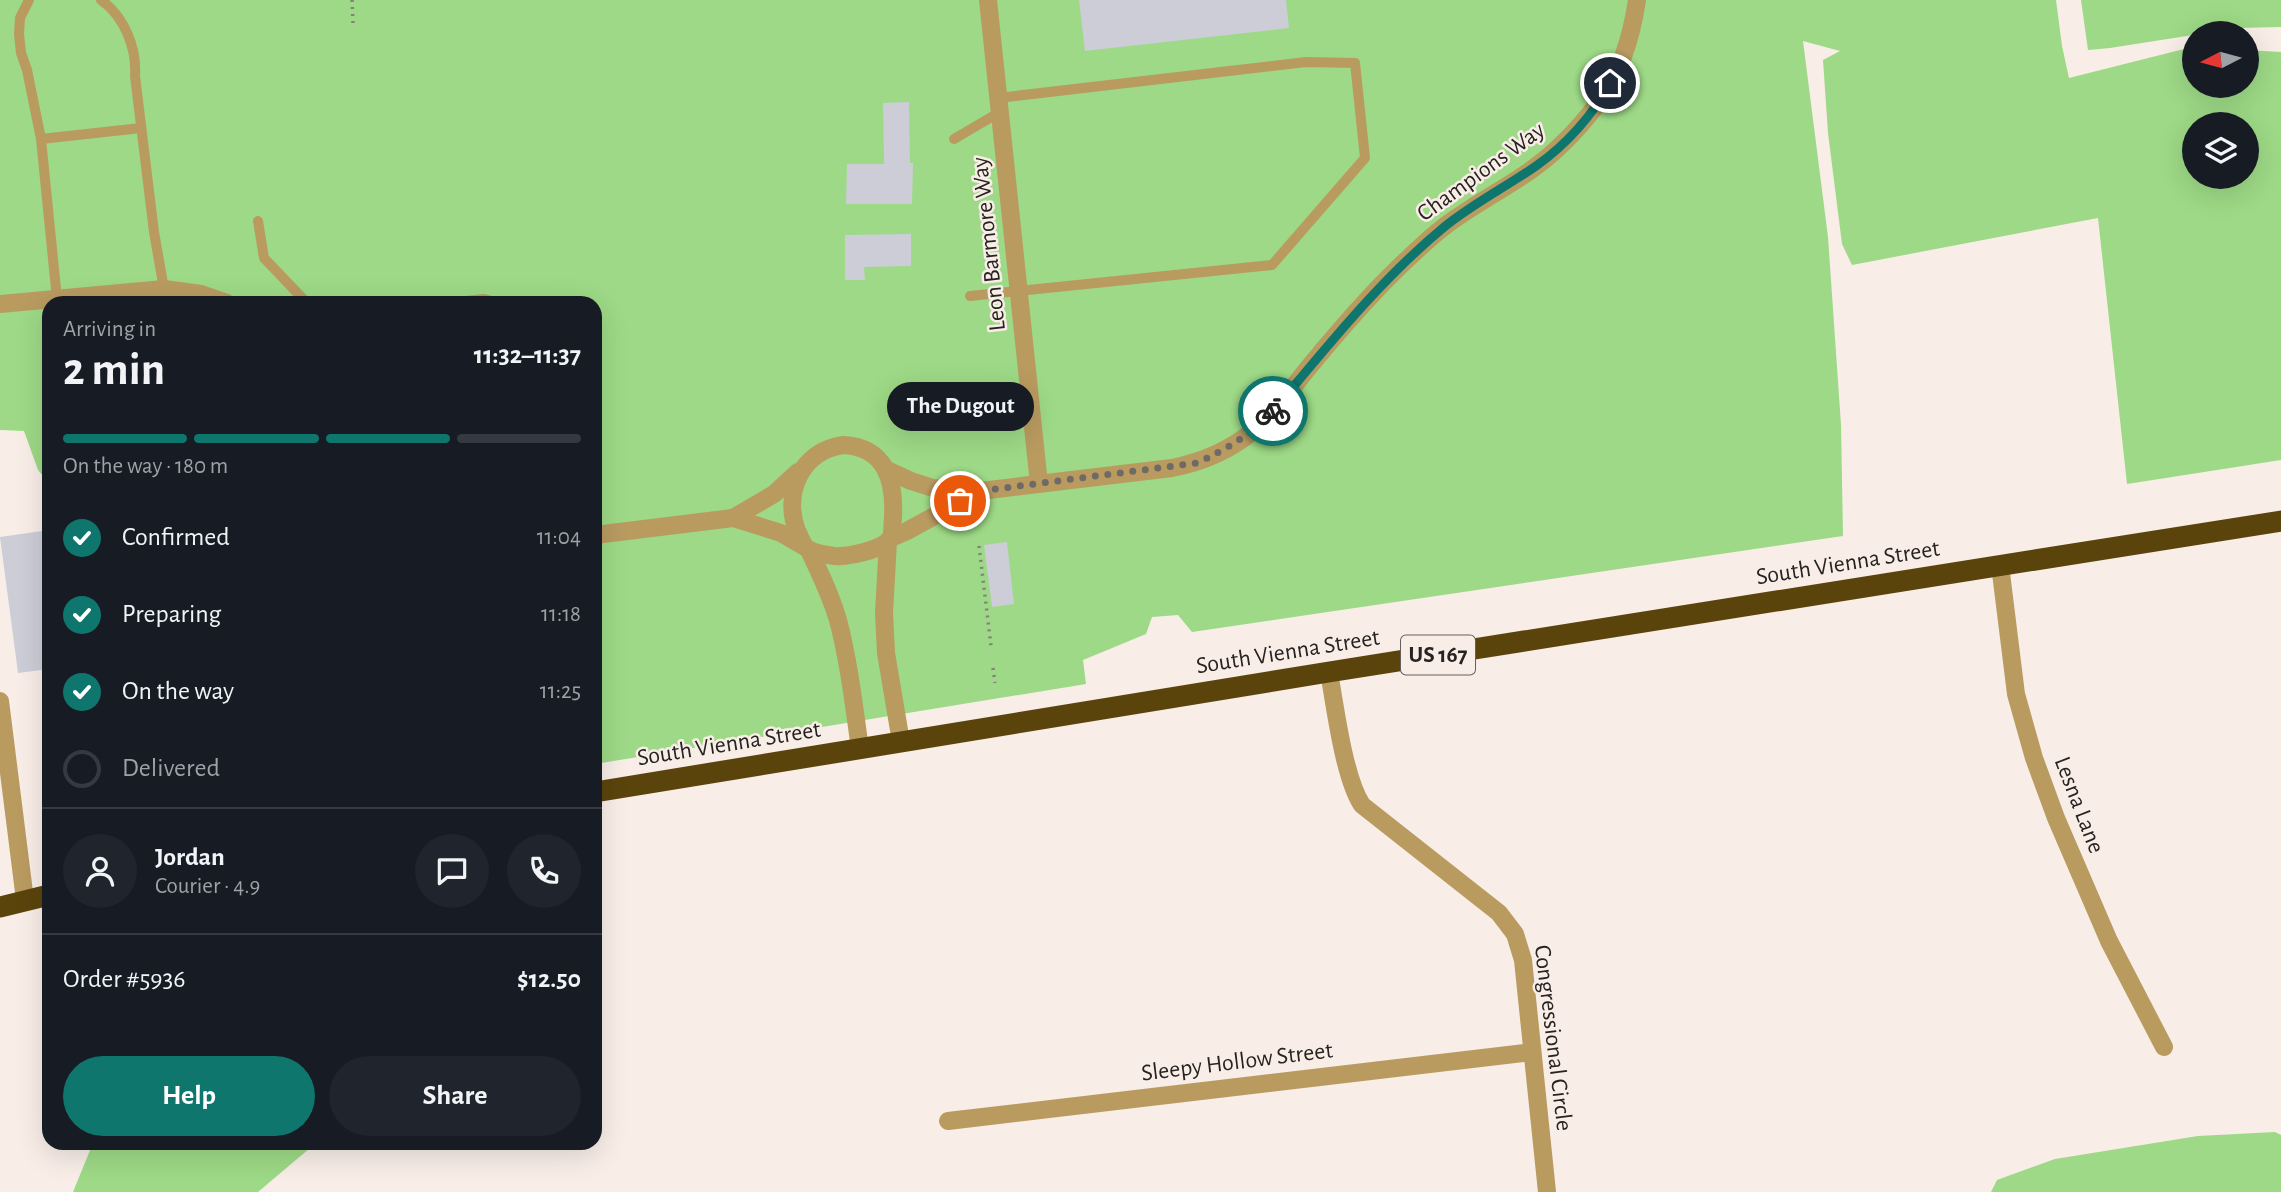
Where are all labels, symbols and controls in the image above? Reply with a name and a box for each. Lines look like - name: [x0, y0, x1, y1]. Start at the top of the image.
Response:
- north arrow: [2182, 21, 2259, 98]
- map controls: [2182, 21, 2259, 189]
- pin: [1580, 53, 1640, 113]
- icon: home: [1591, 64, 1629, 102]
- button: layers: [2182, 112, 2259, 189]
- street label: Champions Way: [1413, 118, 1549, 226]
- street label: Leon Barmore Way: [968, 156, 1010, 332]
- text: Arriving in: [63, 318, 156, 341]
- text: 11:32–11:37: [474, 342, 581, 368]
- text: 2 min: [63, 347, 165, 393]
- courier: [1238, 376, 1308, 446]
- callout: The Dugout: [886, 382, 1034, 431]
- icon: bike: [1254, 392, 1292, 430]
- text: The Dugout: [907, 395, 1014, 418]
- text: On the way · 180 m: [63, 455, 228, 478]
- pin: [930, 471, 990, 531]
- icon: bag: [941, 482, 979, 520]
- icon: check: [63, 519, 101, 557]
- text: Confirmed: [122, 524, 230, 550]
- text: 11:04: [537, 526, 581, 549]
- street label: South Vienna Street: [1755, 537, 1942, 589]
- icon: check: [63, 596, 101, 634]
- text: Preparing: [122, 601, 221, 627]
- text: 11:18: [541, 603, 581, 626]
- street label: South Vienna Street: [1195, 626, 1382, 678]
- road number: US 167: [1401, 636, 1475, 674]
- icon: check: [63, 673, 101, 711]
- text: On the way: [122, 678, 234, 704]
- text: 11:25: [540, 680, 581, 703]
- street label: South Vienna Street: [636, 718, 823, 770]
- street label: Lesna Lane: [2050, 753, 2108, 857]
- text: Delivered: [122, 755, 220, 781]
- button: person: [63, 834, 137, 908]
- button: chat: [415, 834, 489, 908]
- button: phone: [507, 834, 581, 908]
- text: Jordan: [155, 844, 225, 870]
- text: Courier · 4.9: [155, 875, 260, 898]
- street label: Congressional Circle: [1530, 944, 1576, 1132]
- text: Order #5936: [63, 966, 185, 992]
- text: $12.50: [517, 966, 581, 992]
- street label: Sleepy Hollow Street: [1140, 1038, 1335, 1086]
- button: Help: [63, 1056, 315, 1136]
- button: Share: [329, 1056, 581, 1136]

